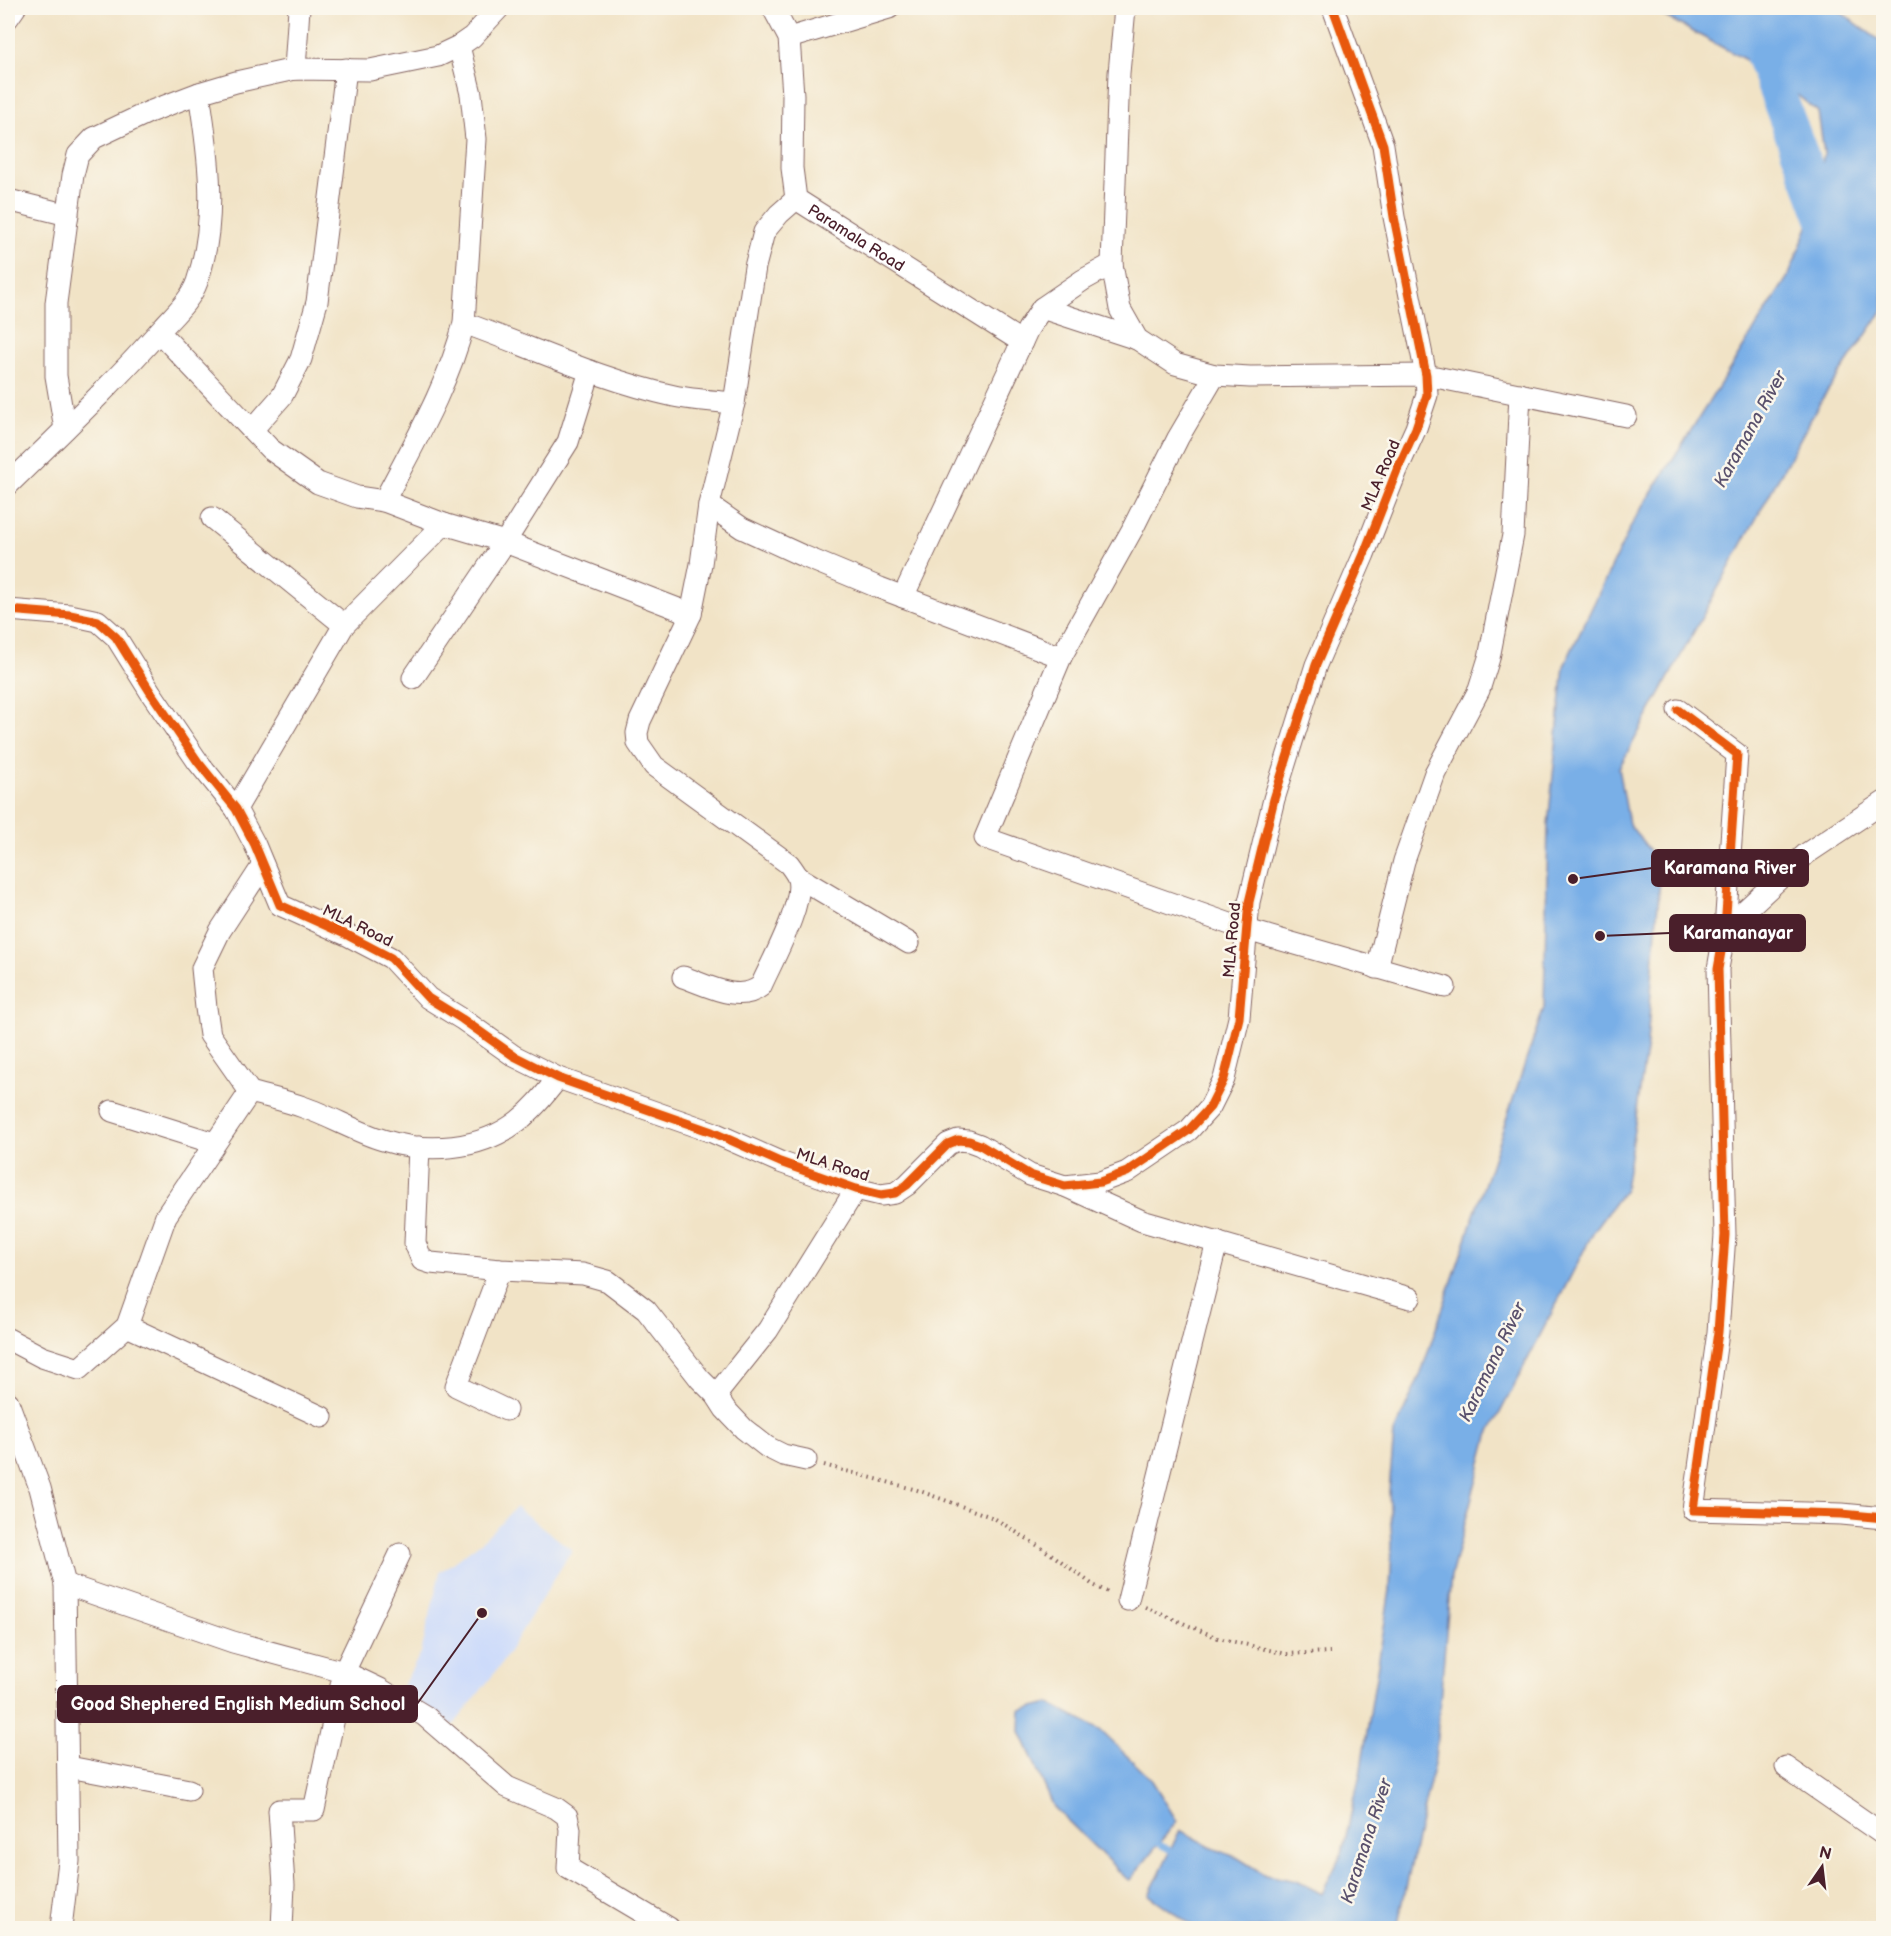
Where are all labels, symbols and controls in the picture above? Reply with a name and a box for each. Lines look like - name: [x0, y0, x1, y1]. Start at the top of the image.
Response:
- street label: Paramala Road: [804, 201, 908, 276]
- water label: Karamana River: [1710, 366, 1792, 491]
- street label: MLA Road: [1358, 437, 1405, 514]
- callout: Karamana River: [1652, 850, 1808, 886]
- text: Karamana River: [1664, 858, 1797, 879]
- street label: MLA Road: [319, 901, 396, 952]
- street label: MLA Road: [1220, 902, 1245, 979]
- callout: Karamanayar: [1670, 915, 1805, 951]
- text: Karamanayar: [1683, 923, 1794, 944]
- street label: MLA Road: [794, 1145, 872, 1186]
- water label: Karamana River: [1455, 1298, 1531, 1425]
- callout: Good Shephered English Medium School: [58, 1686, 417, 1722]
- text: Good Shephered English Medium School: [71, 1694, 405, 1715]
- water label: Karamana River: [1336, 1775, 1397, 1906]
- north arrow: [1792, 1837, 1852, 1897]
- text: N: [1817, 1843, 1833, 1865]

